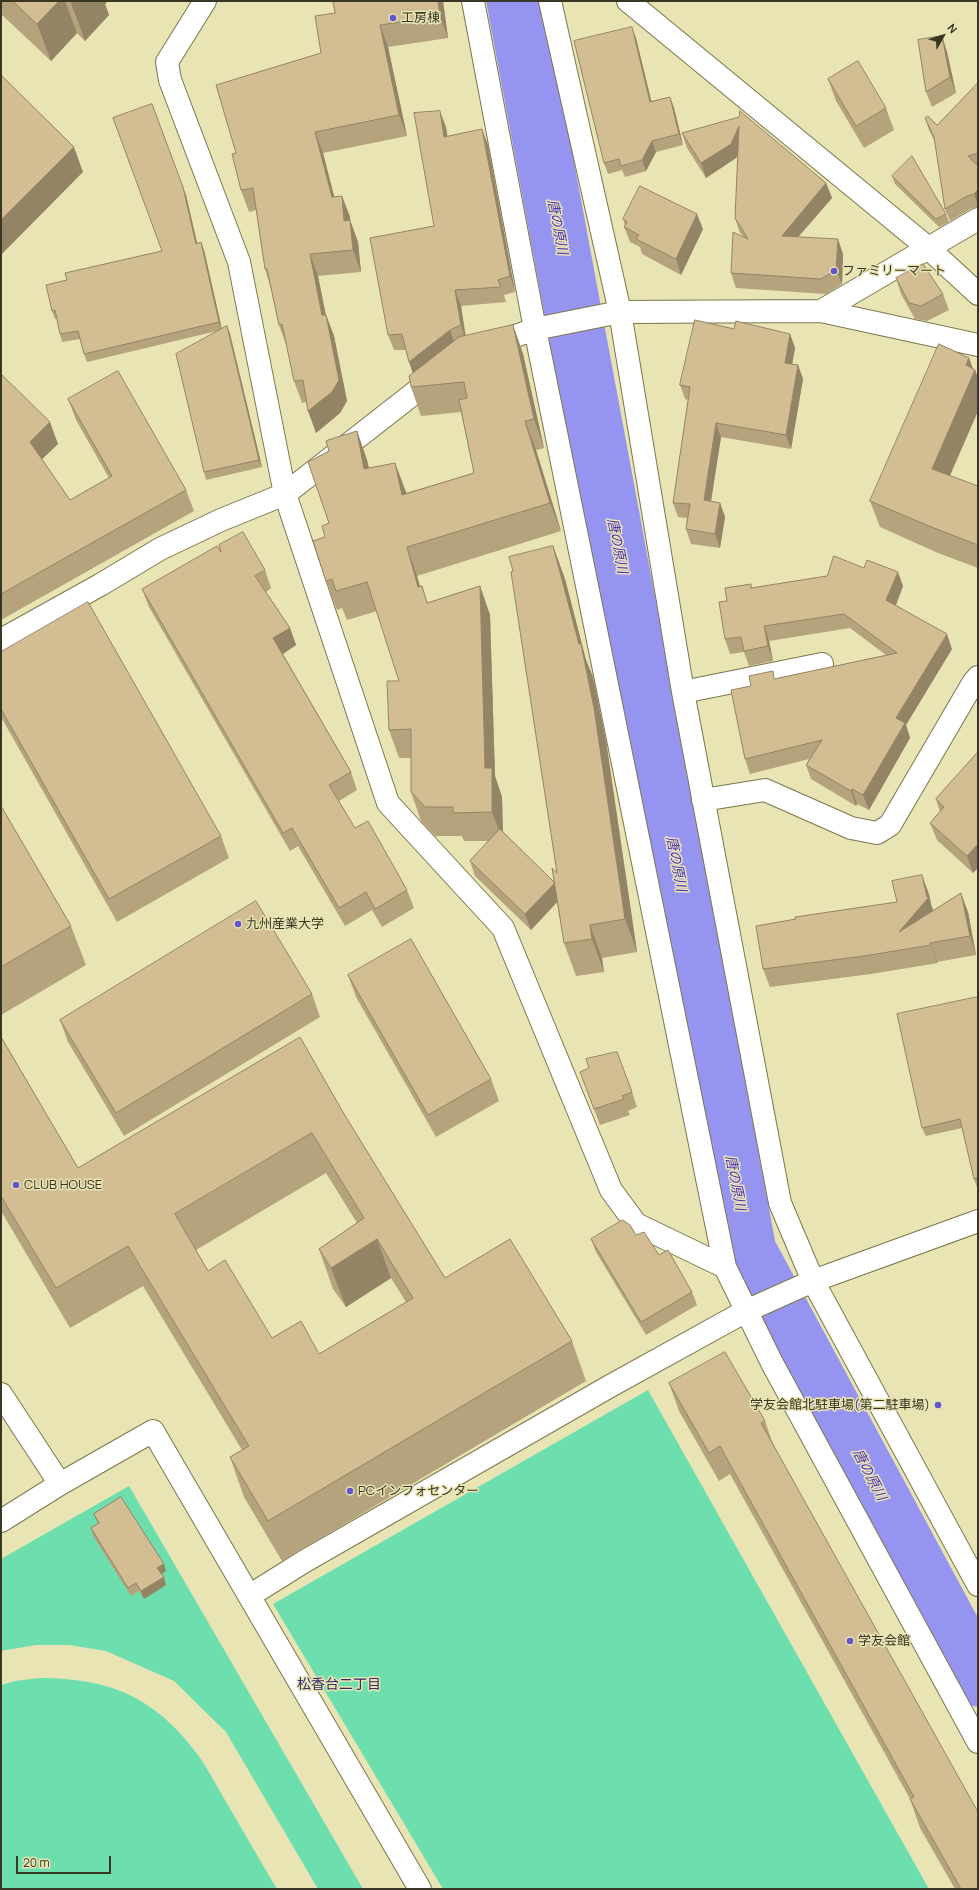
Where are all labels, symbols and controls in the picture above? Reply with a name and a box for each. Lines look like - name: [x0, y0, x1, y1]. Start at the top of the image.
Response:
- place label: 工房棟: [401, 10, 440, 26]
- marker: 工房棟: [388, 13, 398, 23]
- north arrow: [923, 16, 963, 56]
- text: N: [944, 20, 961, 36]
- water label: 唐の原川: [543, 198, 571, 256]
- place label: ファミリーマート: [842, 263, 946, 279]
- marker: ファミリーマート: [829, 266, 839, 276]
- water label: 唐の原川: [603, 517, 631, 575]
- water label: 唐の原川: [662, 835, 690, 893]
- place label: 九州産業大学: [246, 916, 324, 932]
- marker: 九州産業大学: [233, 919, 243, 929]
- water label: 唐の原川: [721, 1154, 749, 1212]
- place label: CLUB HOUSE: [24, 1177, 102, 1193]
- marker: CLUB HOUSE: [11, 1180, 21, 1190]
- place label: 学友会館北駐車場(第二駐車場): [750, 1397, 930, 1413]
- marker: 学友会館北駐車場(第二駐車場): [933, 1400, 943, 1410]
- water label: 唐の原川: [848, 1446, 890, 1504]
- place label: PCインフォセンター: [358, 1483, 479, 1499]
- marker: PCインフォセンター: [345, 1486, 355, 1496]
- place label: 学友会館: [858, 1633, 910, 1649]
- marker: 学友会館: [845, 1636, 855, 1646]
- district label: 松香台二丁目: [297, 1677, 381, 1693]
- scale bar: [18, 1848, 113, 1874]
- text: 20 m: [23, 1854, 50, 1871]

